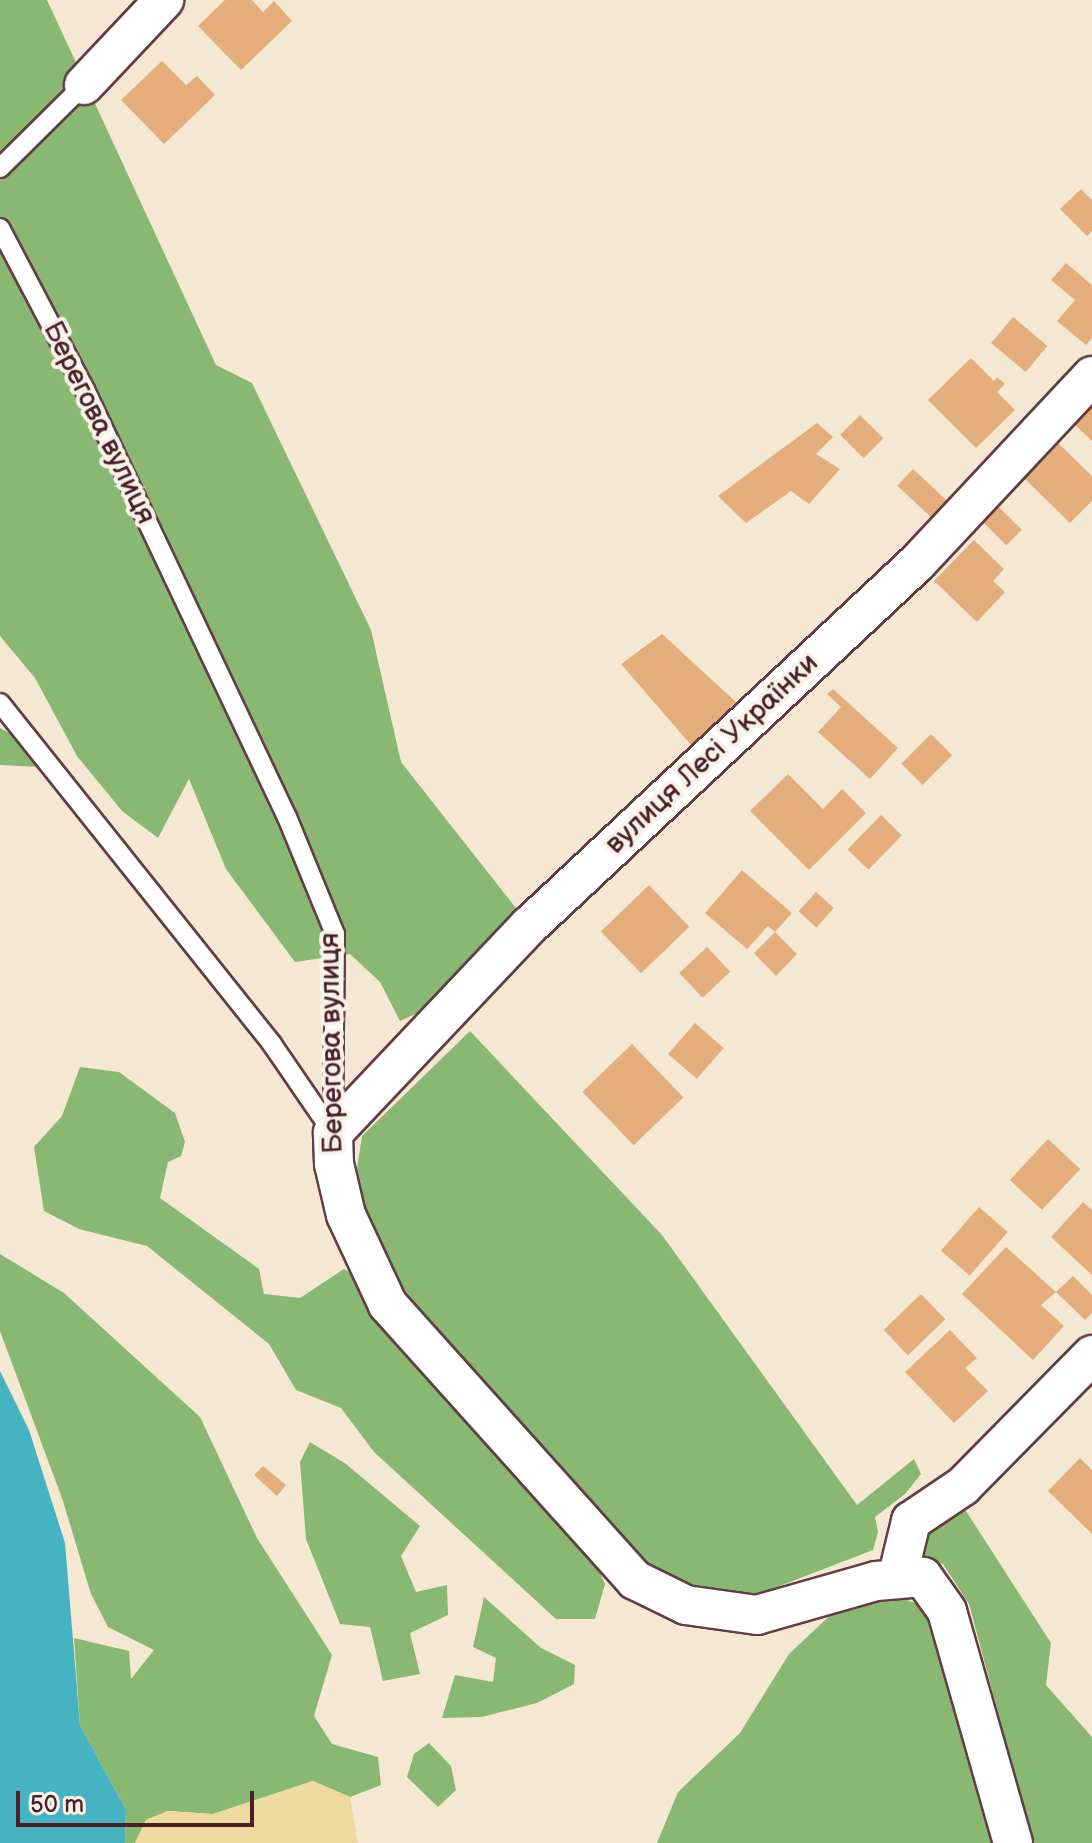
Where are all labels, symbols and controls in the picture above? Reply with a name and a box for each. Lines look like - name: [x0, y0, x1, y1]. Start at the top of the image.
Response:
- street label: Берегова вулиця: [35, 316, 163, 530]
- street label: вулиця Лесі Українки: [599, 647, 825, 861]
- street label: Берегова вулиця: [313, 932, 351, 1154]
- scale bar: [20, 1775, 258, 1825]
- text: 50 m: [30, 1790, 84, 1819]

